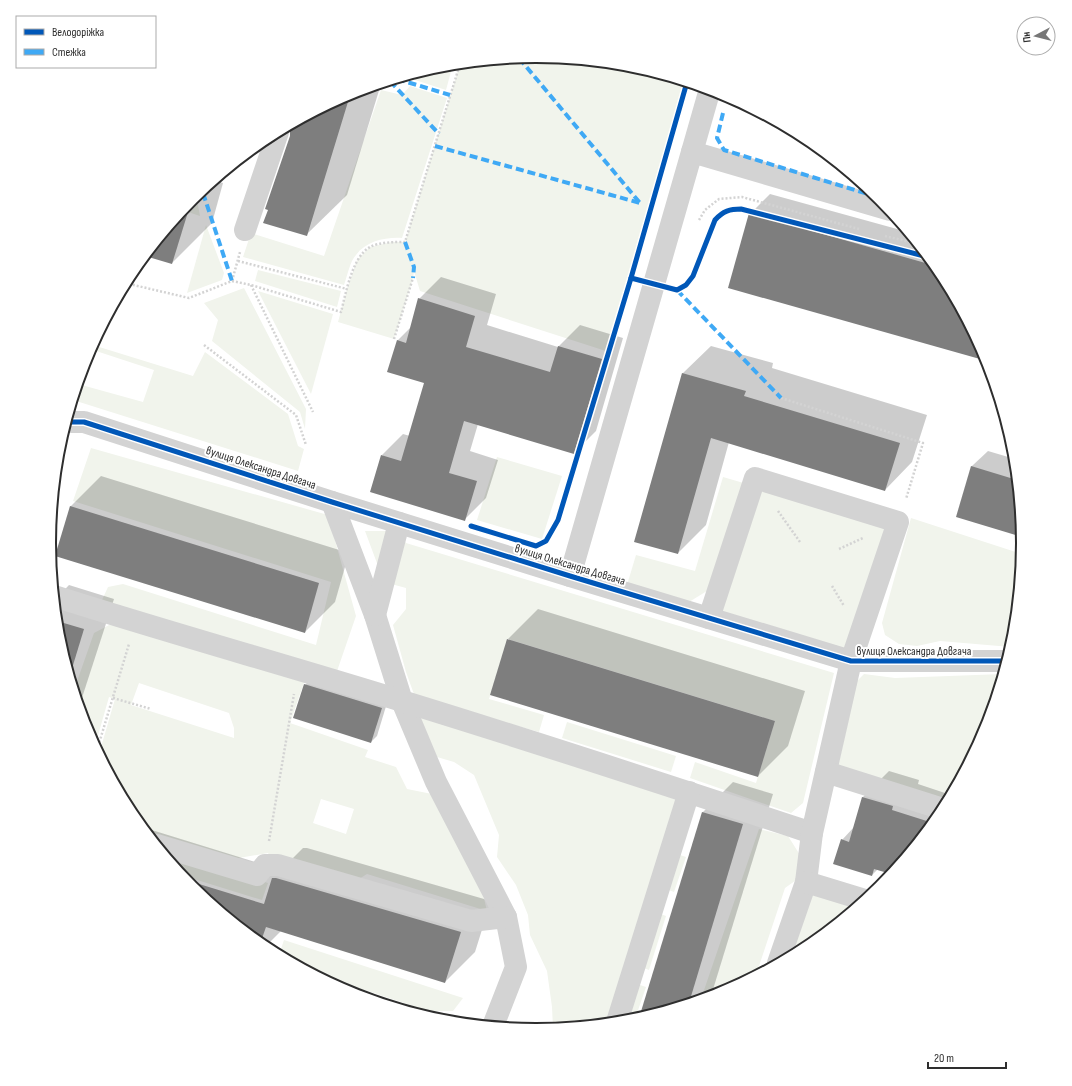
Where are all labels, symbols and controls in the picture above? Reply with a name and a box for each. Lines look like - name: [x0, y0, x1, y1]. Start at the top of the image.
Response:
- legend: [16, 16, 156, 68]
- north arrow: [1016, 16, 1056, 56]
- text: Велодоріжка: [52, 25, 104, 40]
- text: Пн: [1019, 31, 1034, 43]
- text: Стежка: [52, 45, 86, 60]
- street label: вулиця Олександра Довгача: [204, 443, 318, 493]
- street label: вулиця Олександра Довгача: [513, 541, 627, 589]
- street label: вулиця Олександра Довгача: [857, 644, 972, 659]
- scale bar: [928, 1044, 1006, 1070]
- text: 20 m: [934, 1051, 954, 1066]

